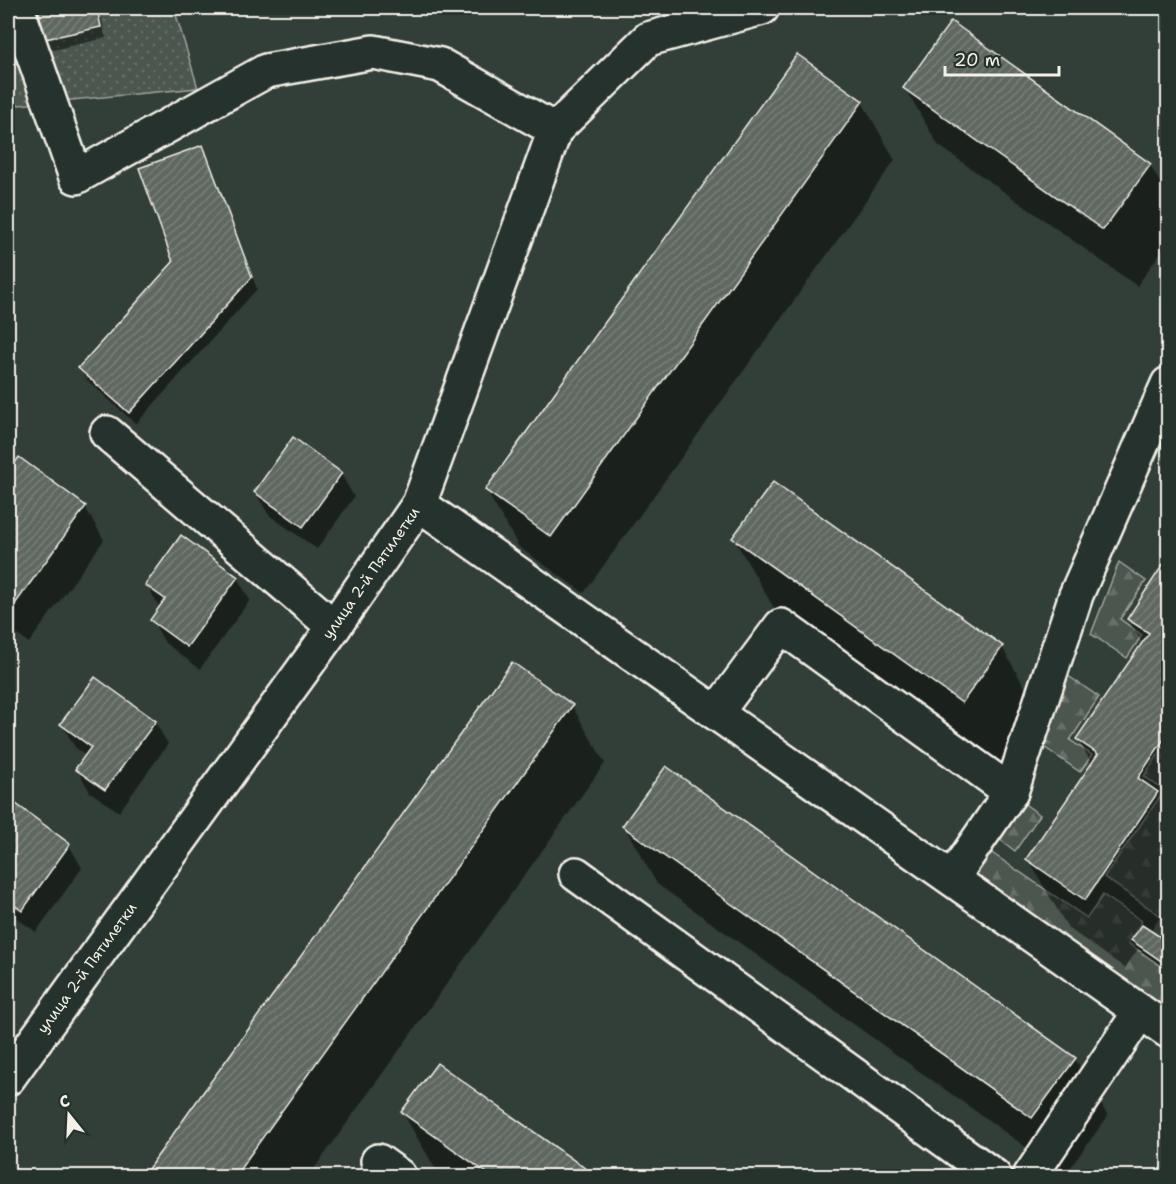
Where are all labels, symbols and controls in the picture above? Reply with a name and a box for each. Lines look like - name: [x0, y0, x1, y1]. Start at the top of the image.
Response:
- scale bar: [945, 39, 1059, 77]
- text: 20 m: [954, 48, 1000, 72]
- street label: улица 2-й Пятилетки: [318, 503, 424, 643]
- street label: улица 2-й Пятилетки: [33, 898, 141, 1038]
- north arrow: [39, 1085, 99, 1145]
- text: С: [57, 1090, 73, 1113]

